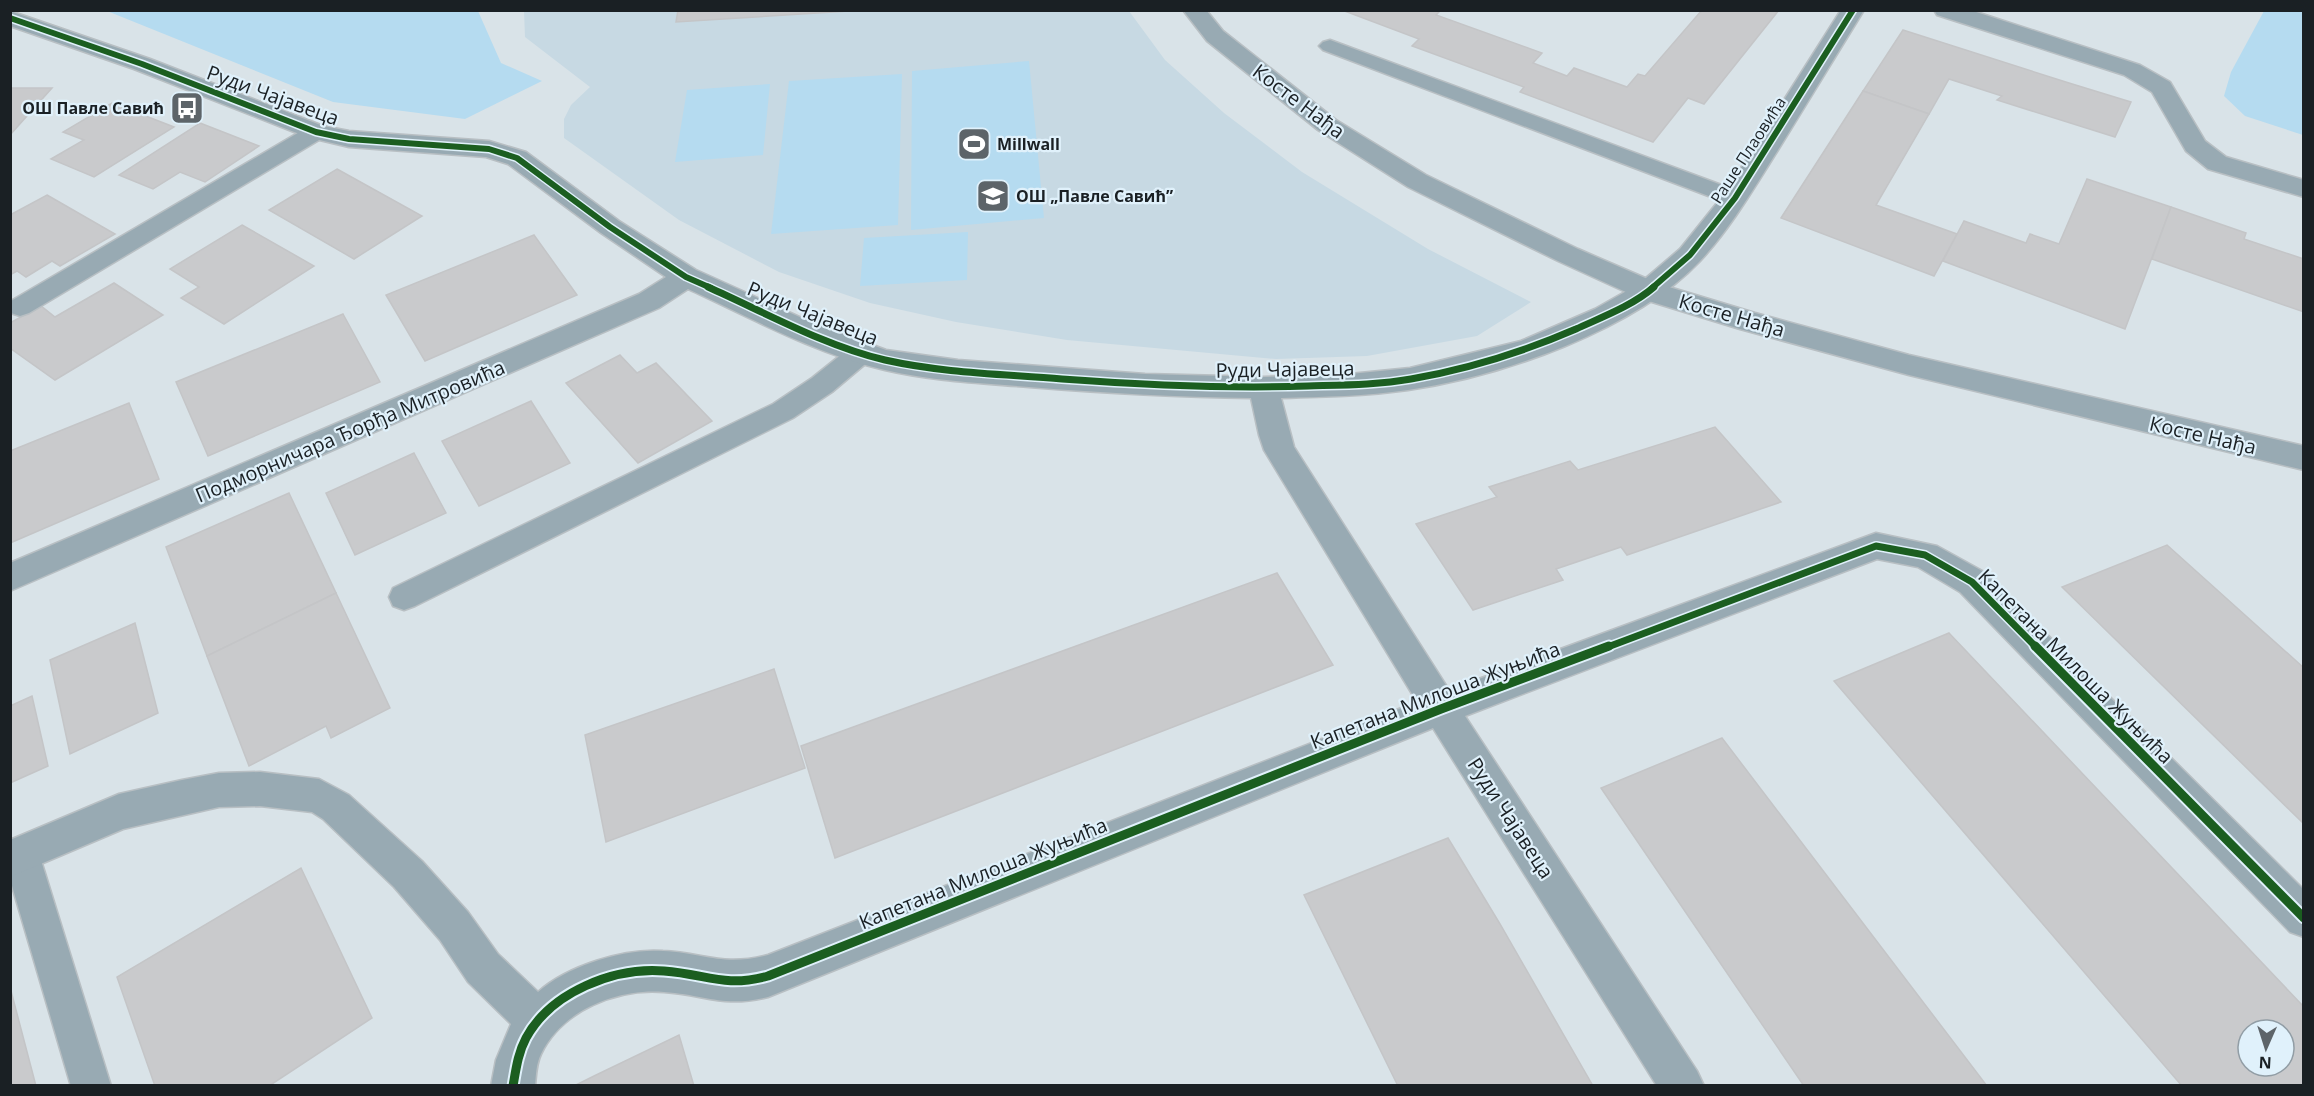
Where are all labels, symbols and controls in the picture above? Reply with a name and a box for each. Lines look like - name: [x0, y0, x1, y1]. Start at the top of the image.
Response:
- street label: Косте Нађа: [1247, 57, 1351, 145]
- street label: Руди Чајавеца: [203, 59, 343, 131]
- bus stop icon: ОШ Павле Савић: [169, 90, 205, 126]
- street label: Раше Плаовића: [1705, 92, 1791, 208]
- place label: ОШ Павле Савић: [22, 97, 164, 119]
- sports icon: Millwall: [956, 126, 992, 162]
- place label: Millwall: [997, 133, 1060, 155]
- school or university icon: ОШ „Павле Савић”: [975, 178, 1011, 214]
- place label: ОШ „Павле Савић”: [1016, 185, 1173, 207]
- street label: Руди Чајавеца: [744, 274, 882, 352]
- street label: Косте Нађа: [1676, 287, 1788, 343]
- street label: Подморничара Ђорђа Митровића: [191, 353, 509, 509]
- street label: Руди Чајавеца: [1215, 354, 1355, 384]
- street label: Косте Нађа: [2147, 410, 2259, 460]
- street label: Капетана Милоша Жуњића: [1973, 563, 2179, 769]
- street label: Капетана Милоша Жуњића: [1306, 635, 1564, 755]
- street label: Руди Чајавеца: [1462, 752, 1560, 884]
- street label: Капетана Милоша Жуњића: [855, 811, 1111, 935]
- north arrow: [2236, 1018, 2296, 1078]
- text: N: [2258, 1052, 2272, 1074]

